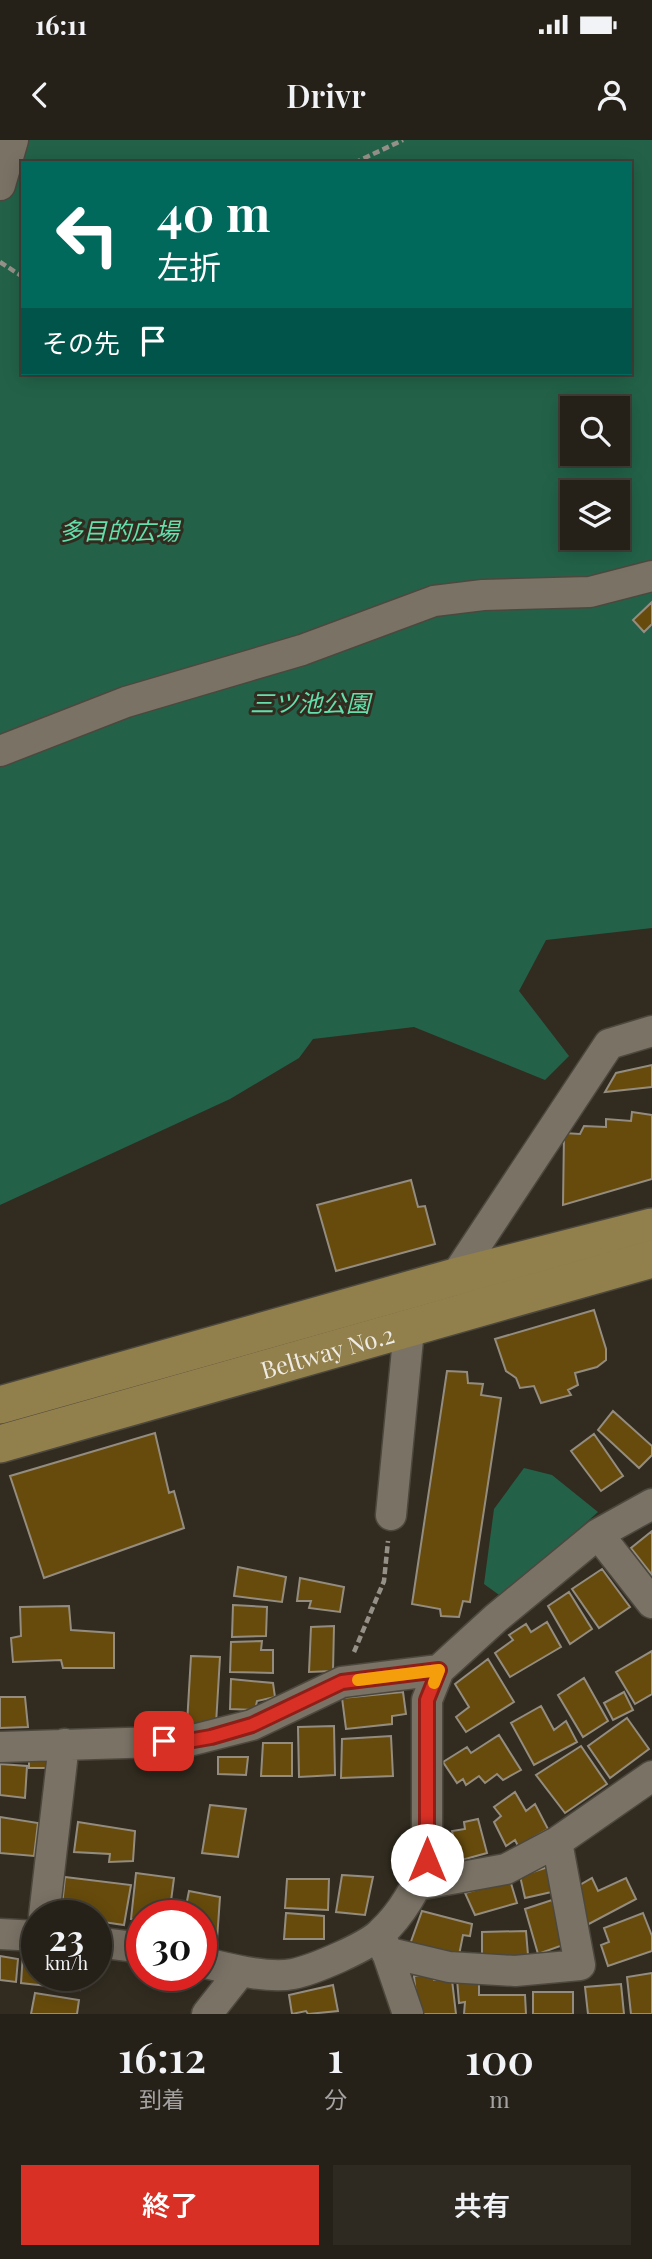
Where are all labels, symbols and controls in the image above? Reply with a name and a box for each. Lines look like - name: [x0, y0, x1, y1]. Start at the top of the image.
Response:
- text: 16:11: [35, 7, 87, 42]
- text: Drivr: [286, 73, 366, 116]
- icon: back: [21, 76, 59, 114]
- icon: person: [593, 76, 631, 114]
- text: 40 m: [157, 179, 270, 244]
- icon: left: [42, 189, 133, 280]
- text: 左折: [157, 244, 221, 287]
- icon: arrive: [134, 322, 172, 360]
- text: その先: [42, 325, 120, 360]
- map controls: [560, 396, 630, 550]
- button: search: [560, 396, 630, 466]
- button: layers: [560, 480, 630, 550]
- park label: 多目的広場: [59, 514, 182, 546]
- park label: 三ツ池公園: [250, 686, 373, 718]
- street label: Beltway No.2: [257, 1317, 398, 1385]
- pin: [134, 1711, 194, 1771]
- icon: arrive: [145, 1722, 183, 1760]
- position arrow: [390, 1823, 464, 1897]
- speed limit sign: 30: [126, 1900, 217, 1991]
- text: 23: [49, 1913, 84, 1960]
- text: km/h: [45, 1951, 88, 1975]
- text: 16:12: [118, 2028, 206, 2084]
- text: 1: [328, 2028, 344, 2084]
- text: 100: [465, 2030, 534, 2086]
- text: 到着: [139, 2083, 185, 2114]
- text: 分: [324, 2083, 347, 2114]
- text: m: [489, 2083, 510, 2114]
- button: 終了: [21, 2165, 319, 2245]
- button: 共有: [333, 2165, 631, 2245]

